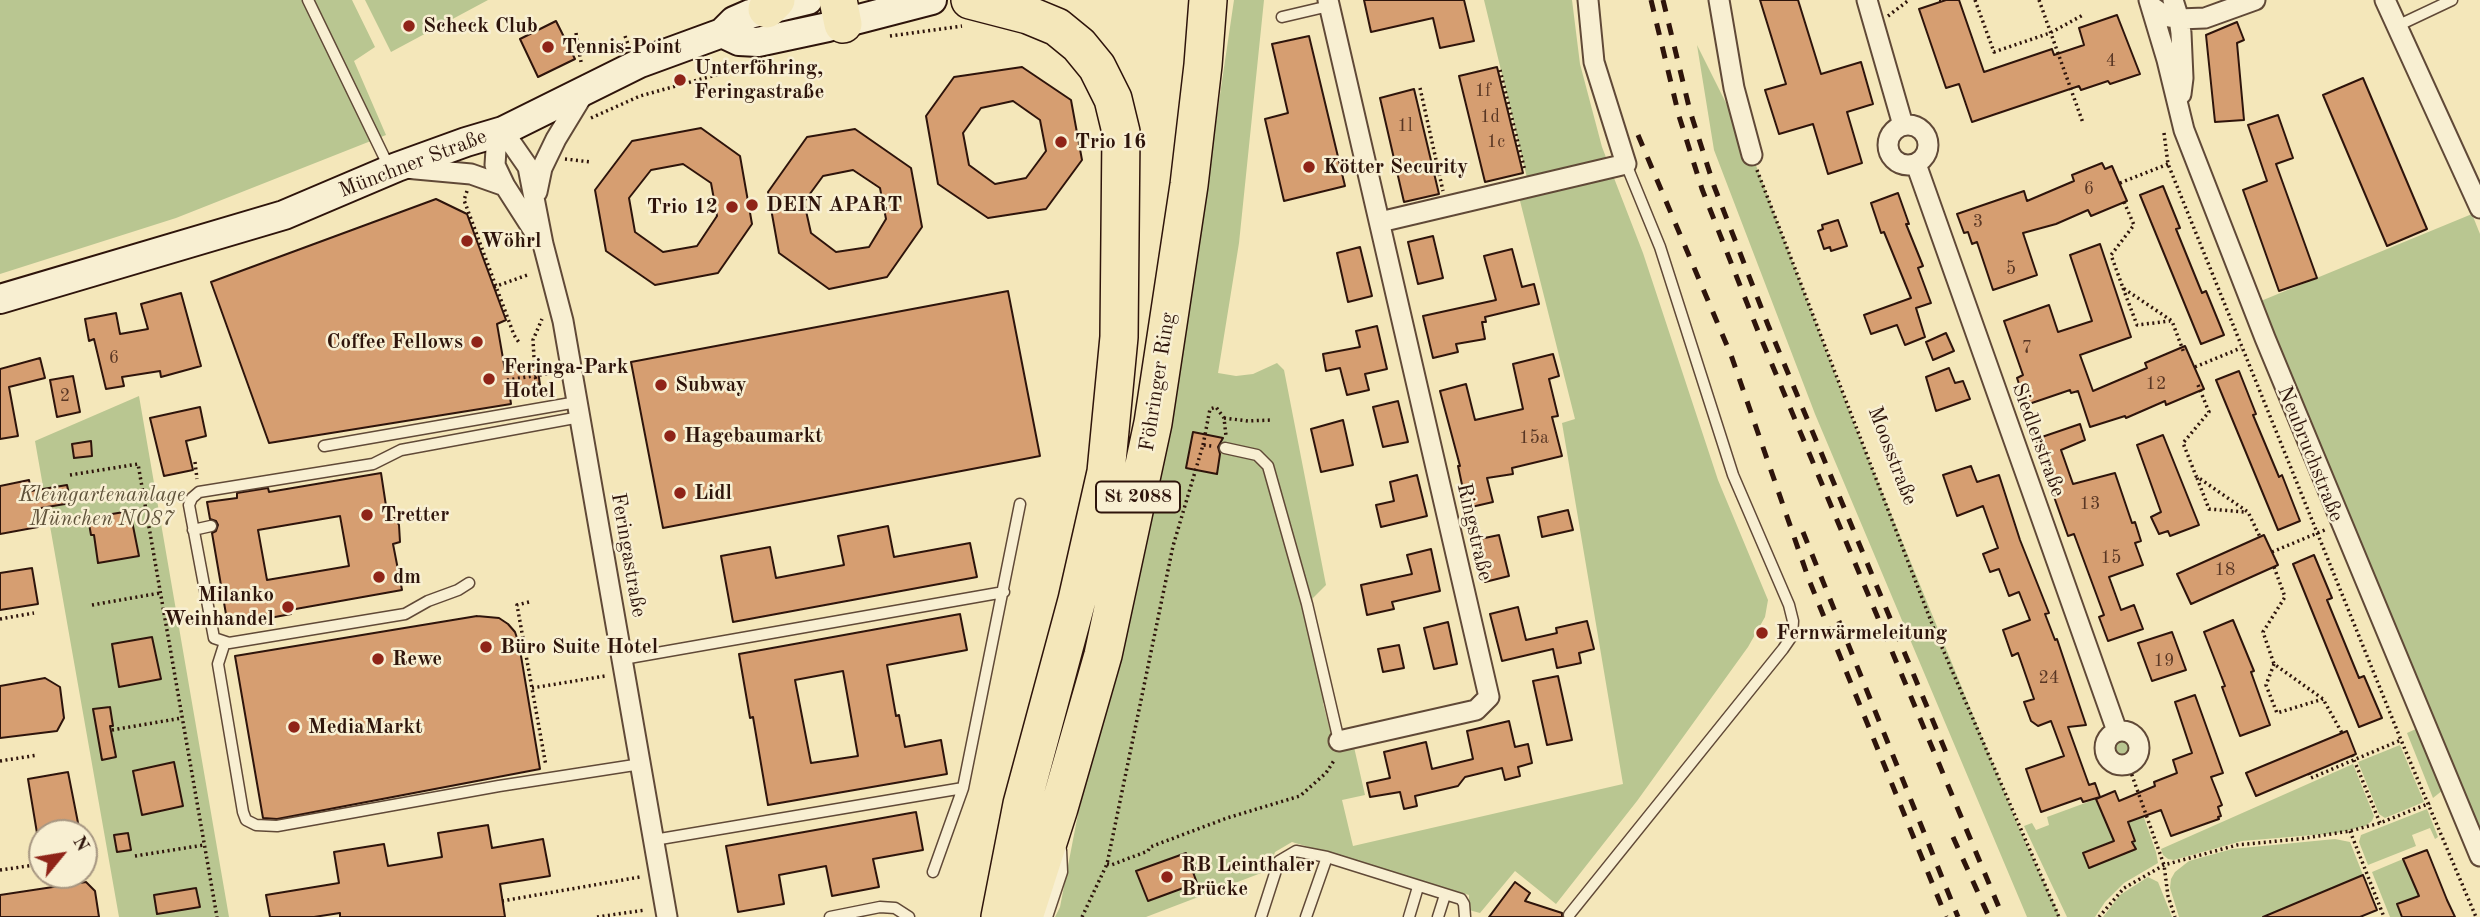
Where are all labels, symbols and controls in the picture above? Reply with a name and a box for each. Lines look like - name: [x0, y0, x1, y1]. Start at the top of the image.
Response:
- place label: Scheck Club: [423, 13, 538, 39]
- marker: Scheck Club: [401, 18, 417, 34]
- place label: Tennis-Point: [562, 34, 682, 60]
- marker: Tennis-Point: [540, 39, 556, 55]
- house number: 4: [2106, 50, 2116, 72]
- place label: Unterföhring, Feringastraße: [694, 55, 824, 105]
- marker: Unterföhring, Feringastraße: [672, 72, 688, 88]
- house number: 1f: [1475, 80, 1491, 102]
- house number: 1d: [1480, 106, 1500, 128]
- house number: 1l: [1397, 115, 1413, 137]
- street label: Münchner Straße: [336, 124, 490, 204]
- place label: Trio 16: [1075, 129, 1146, 155]
- house number: 1c: [1487, 131, 1505, 153]
- marker: Trio 16: [1053, 134, 1069, 150]
- place label: Kötter Security: [1323, 154, 1468, 180]
- marker: Kötter Security: [1301, 159, 1317, 175]
- house number: 6: [2084, 178, 2094, 200]
- place label: DEIN APART: [766, 192, 902, 218]
- place label: Trio 12: [647, 194, 718, 220]
- marker: DEIN APART: [744, 197, 760, 213]
- marker: Trio 12: [724, 199, 740, 215]
- house number: 3: [1973, 211, 1983, 233]
- place label: Wöhrl: [481, 228, 542, 254]
- marker: Wöhrl: [459, 233, 475, 249]
- house number: 5: [2006, 258, 2016, 280]
- street label: Föhringer Ring: [1135, 311, 1181, 453]
- place label: Coffee Fellows: [327, 329, 463, 355]
- marker: Coffee Fellows: [469, 334, 485, 350]
- house number: 7: [2022, 337, 2032, 359]
- house number: 6: [109, 347, 119, 369]
- place label: Feringa-Park Hotel: [503, 354, 628, 404]
- marker: Feringa-Park Hotel: [481, 371, 497, 387]
- place label: Subway: [675, 372, 747, 398]
- house number: 12: [2146, 373, 2166, 395]
- marker: Subway: [653, 377, 669, 393]
- street label: Siedlerstraße: [2006, 380, 2070, 500]
- street label: Neubruchstraße: [2271, 382, 2349, 526]
- house number: 2: [60, 385, 70, 407]
- street label: Moosstraße: [1862, 403, 1922, 509]
- place label: Hagebaumarkt: [684, 423, 823, 449]
- house number: 15a: [1519, 427, 1549, 449]
- marker: Hagebaumarkt: [662, 428, 678, 444]
- place label: Lidl: [694, 480, 732, 506]
- street label: Ringstraße: [1451, 481, 1497, 583]
- park label: Kleingartenanlage München NO87: [19, 482, 185, 532]
- road number: St 2088: [1096, 482, 1180, 512]
- marker: Lidl: [672, 485, 688, 501]
- street label: Feringastraße: [605, 491, 651, 619]
- house number: 13: [2080, 493, 2100, 515]
- place label: Tretter: [381, 502, 449, 528]
- marker: Tretter: [359, 507, 375, 523]
- house number: 15: [2101, 547, 2121, 569]
- house number: 18: [2215, 559, 2235, 581]
- place label: dm: [393, 564, 421, 590]
- marker: dm: [371, 569, 387, 585]
- place label: Milanko Weinhandel: [164, 582, 274, 632]
- marker: Milanko Weinhandel: [280, 599, 296, 615]
- place label: Fernwärmeleitung: [1776, 620, 1947, 646]
- marker: Fernwärmeleitung: [1754, 625, 1770, 641]
- place label: Büro Suite Hotel: [500, 634, 658, 660]
- marker: Büro Suite Hotel: [478, 639, 494, 655]
- place label: Rewe: [392, 646, 442, 672]
- house number: 19: [2154, 650, 2174, 672]
- marker: Rewe: [370, 651, 386, 667]
- house number: 24: [2039, 667, 2059, 689]
- place label: MediaMarkt: [308, 714, 423, 740]
- marker: MediaMarkt: [286, 719, 302, 735]
- north arrow: [28, 819, 98, 889]
- text: N: [68, 833, 92, 855]
- place label: RB Leinthaler Brücke: [1181, 852, 1315, 902]
- marker: RB Leinthaler Brücke: [1159, 869, 1175, 885]

